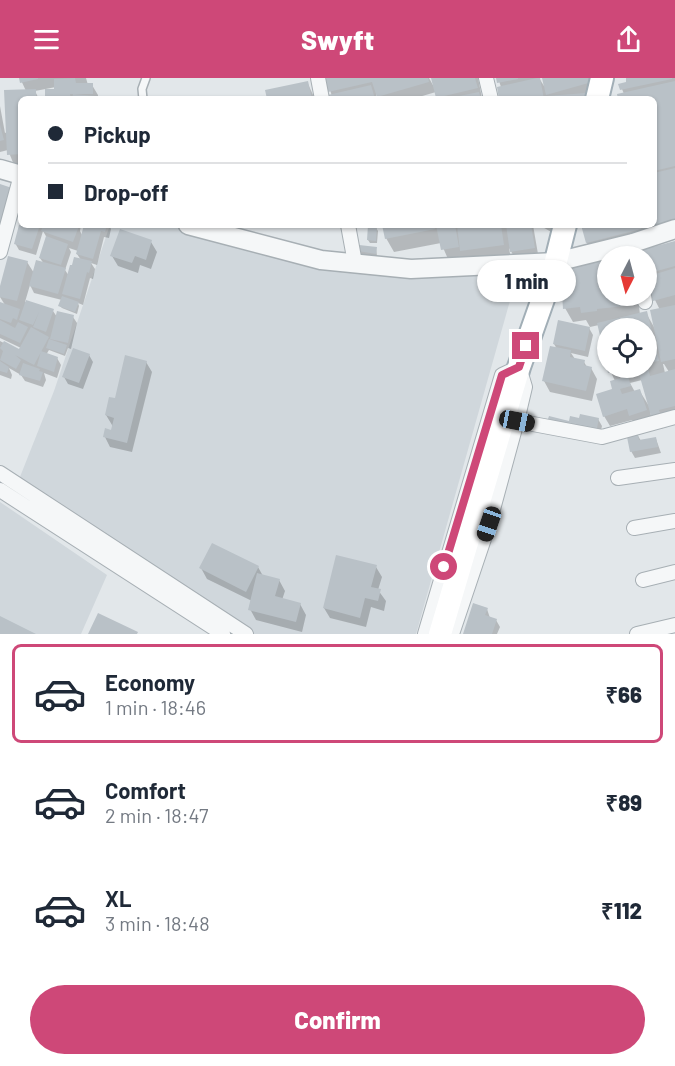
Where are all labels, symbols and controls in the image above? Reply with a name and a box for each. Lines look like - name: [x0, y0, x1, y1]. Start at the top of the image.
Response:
- icon: menu: [30, 23, 63, 56]
- text: Swyft: [301, 23, 374, 55]
- icon: share: [612, 23, 645, 56]
- text: Pickup: [84, 121, 151, 147]
- text: Drop-off: [84, 179, 168, 205]
- north arrow: [597, 246, 657, 306]
- map controls: [597, 246, 657, 378]
- callout: 1 min: [476, 259, 576, 301]
- text: 1 min: [505, 269, 548, 293]
- button: locate: [597, 318, 657, 378]
- route end: [512, 332, 539, 359]
- car: [498, 409, 536, 433]
- car: [475, 504, 503, 544]
- route start: [430, 553, 457, 580]
- icon: car: [33, 667, 87, 721]
- text: Economy: [105, 669, 195, 695]
- text: ₹66: [605, 681, 642, 707]
- text: 1 min · 18:46: [105, 695, 206, 719]
- icon: car: [33, 775, 87, 829]
- text: Comfort: [105, 777, 186, 803]
- text: ₹89: [606, 789, 642, 815]
- text: 2 min · 18:47: [105, 803, 208, 827]
- icon: car: [33, 883, 87, 937]
- text: XL: [105, 885, 131, 911]
- text: ₹112: [601, 897, 642, 923]
- text: 3 min · 18:48: [105, 911, 210, 935]
- button: Confirm: [30, 985, 645, 1054]

